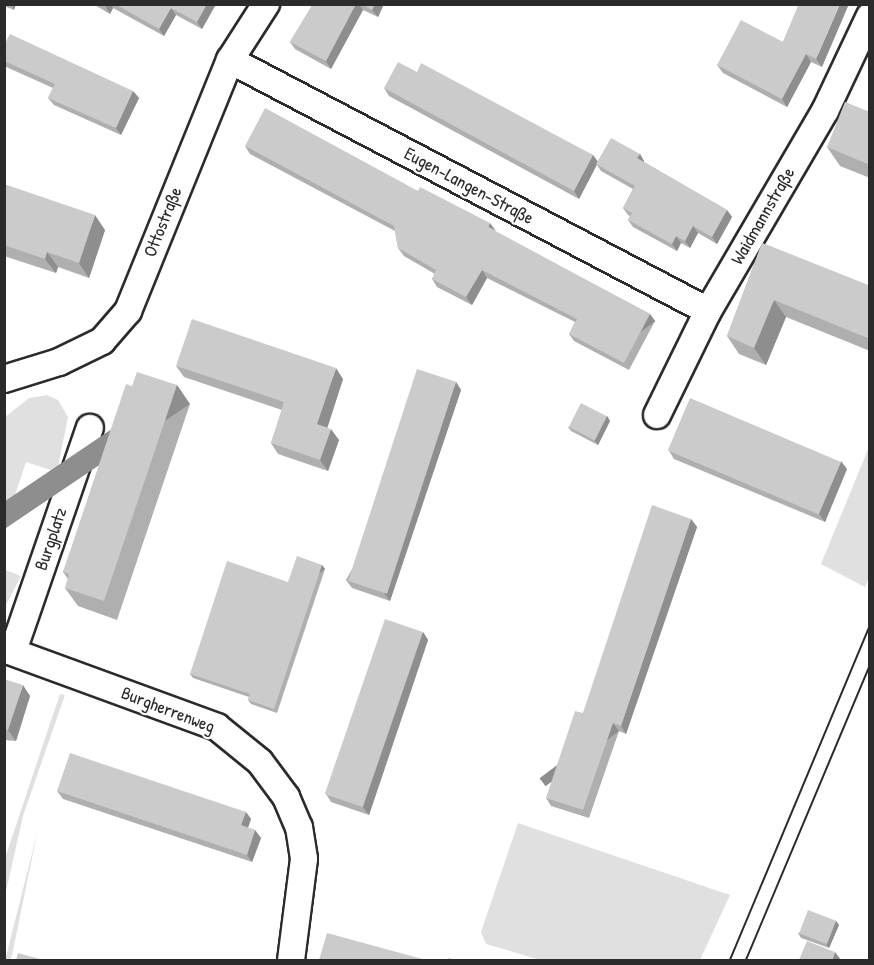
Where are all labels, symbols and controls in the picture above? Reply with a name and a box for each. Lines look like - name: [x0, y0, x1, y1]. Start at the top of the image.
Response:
- street label: Eugen-Langen-Straße: [401, 143, 537, 229]
- street label: Waidmannstraße: [727, 164, 799, 268]
- street label: Ottostraße: [139, 184, 187, 260]
- street label: Burgplatz: [30, 505, 72, 573]
- street label: Burgherrenweg: [118, 682, 218, 738]

